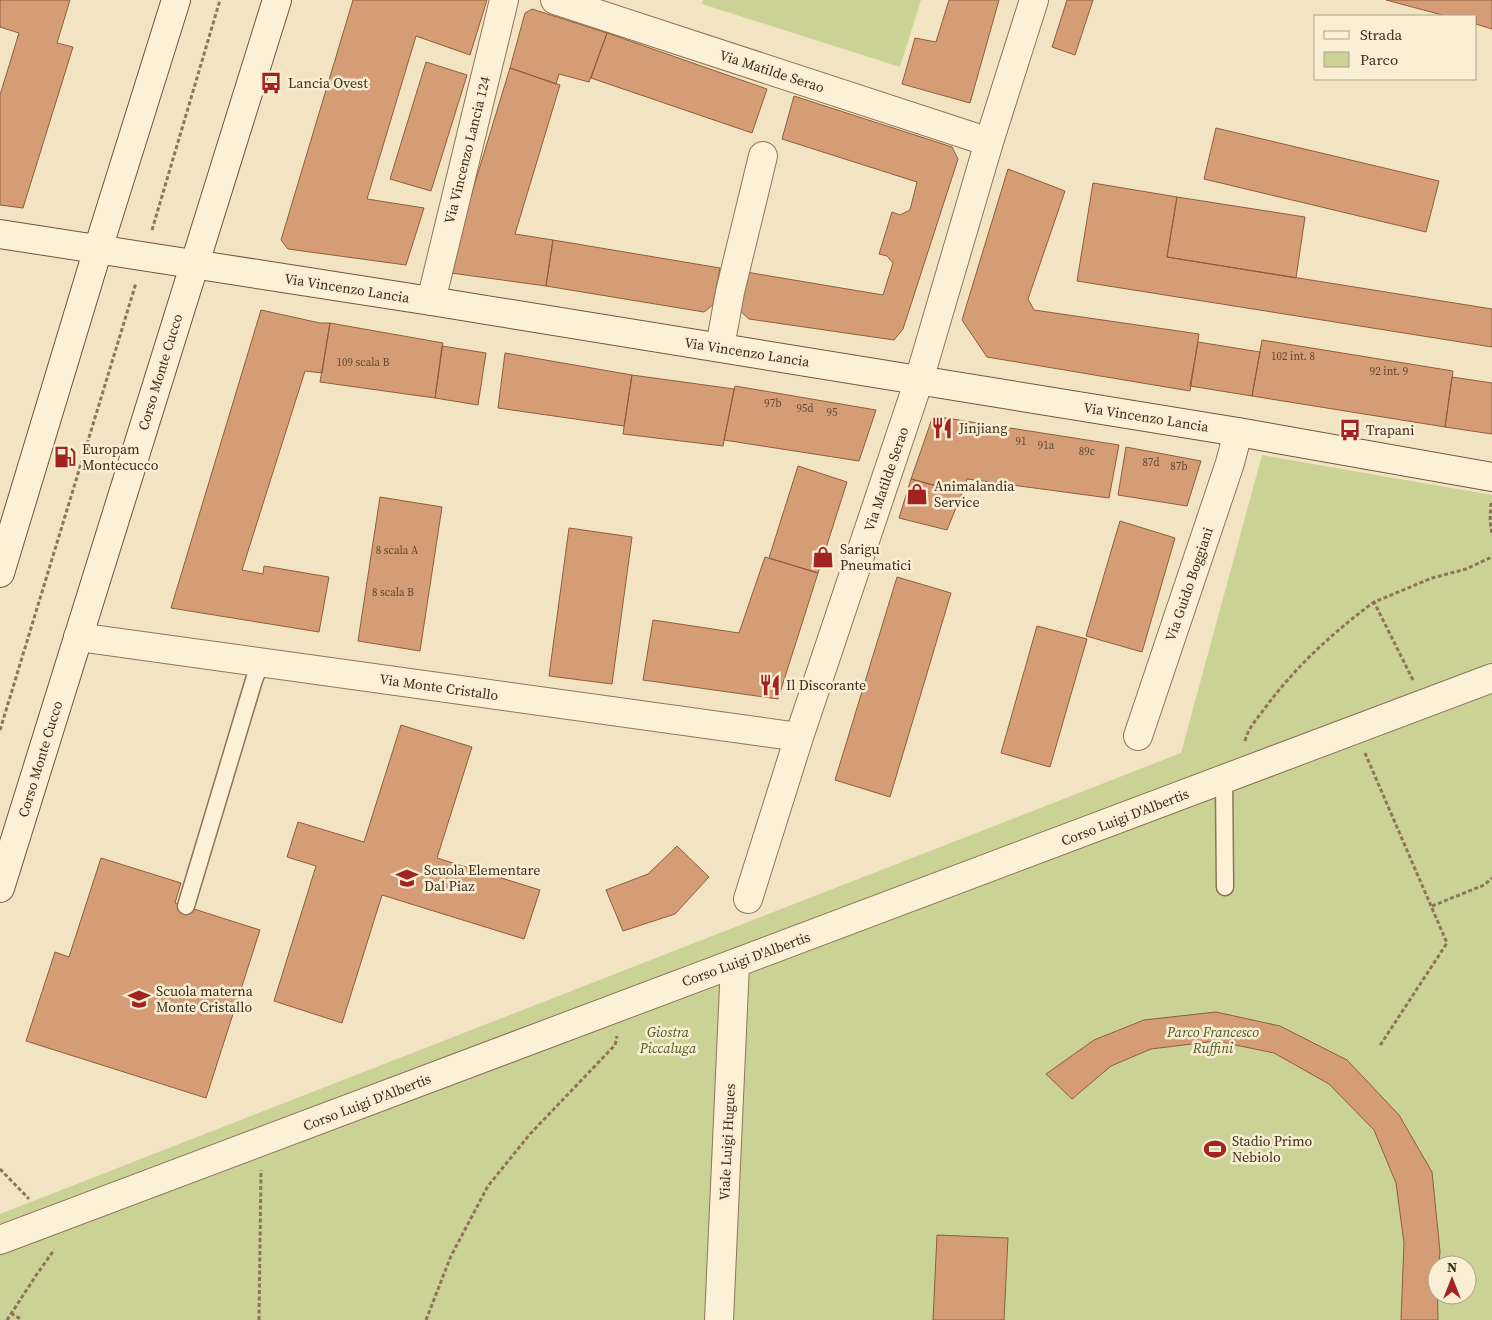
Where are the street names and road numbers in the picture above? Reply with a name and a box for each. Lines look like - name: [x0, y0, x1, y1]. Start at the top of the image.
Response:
- street label: Via Matilde Serao: [717, 45, 827, 97]
- street label: Via Vincenzo Lancia 124: [439, 74, 495, 226]
- street label: Via Vincenzo Lancia: [283, 268, 412, 308]
- street label: Corso Monte Cucco: [133, 311, 187, 433]
- street label: Via Vincenzo Lancia: [683, 332, 812, 372]
- street label: Via Vincenzo Lancia: [1082, 397, 1211, 437]
- street label: Via Matilde Serao: [859, 424, 913, 534]
- street label: Via Guido Boggiani: [1160, 524, 1218, 644]
- street label: Via Monte Cristallo: [378, 669, 500, 705]
- street label: Corso Monte Cucco: [13, 698, 67, 820]
- street label: Corso Luigi D'Albertis: [1058, 783, 1192, 851]
- street label: Corso Luigi D'Albertis: [679, 926, 813, 992]
- street label: Corso Luigi D'Albertis: [300, 1068, 434, 1136]
- street label: Viale Luigi Hugues: [714, 1083, 740, 1201]

